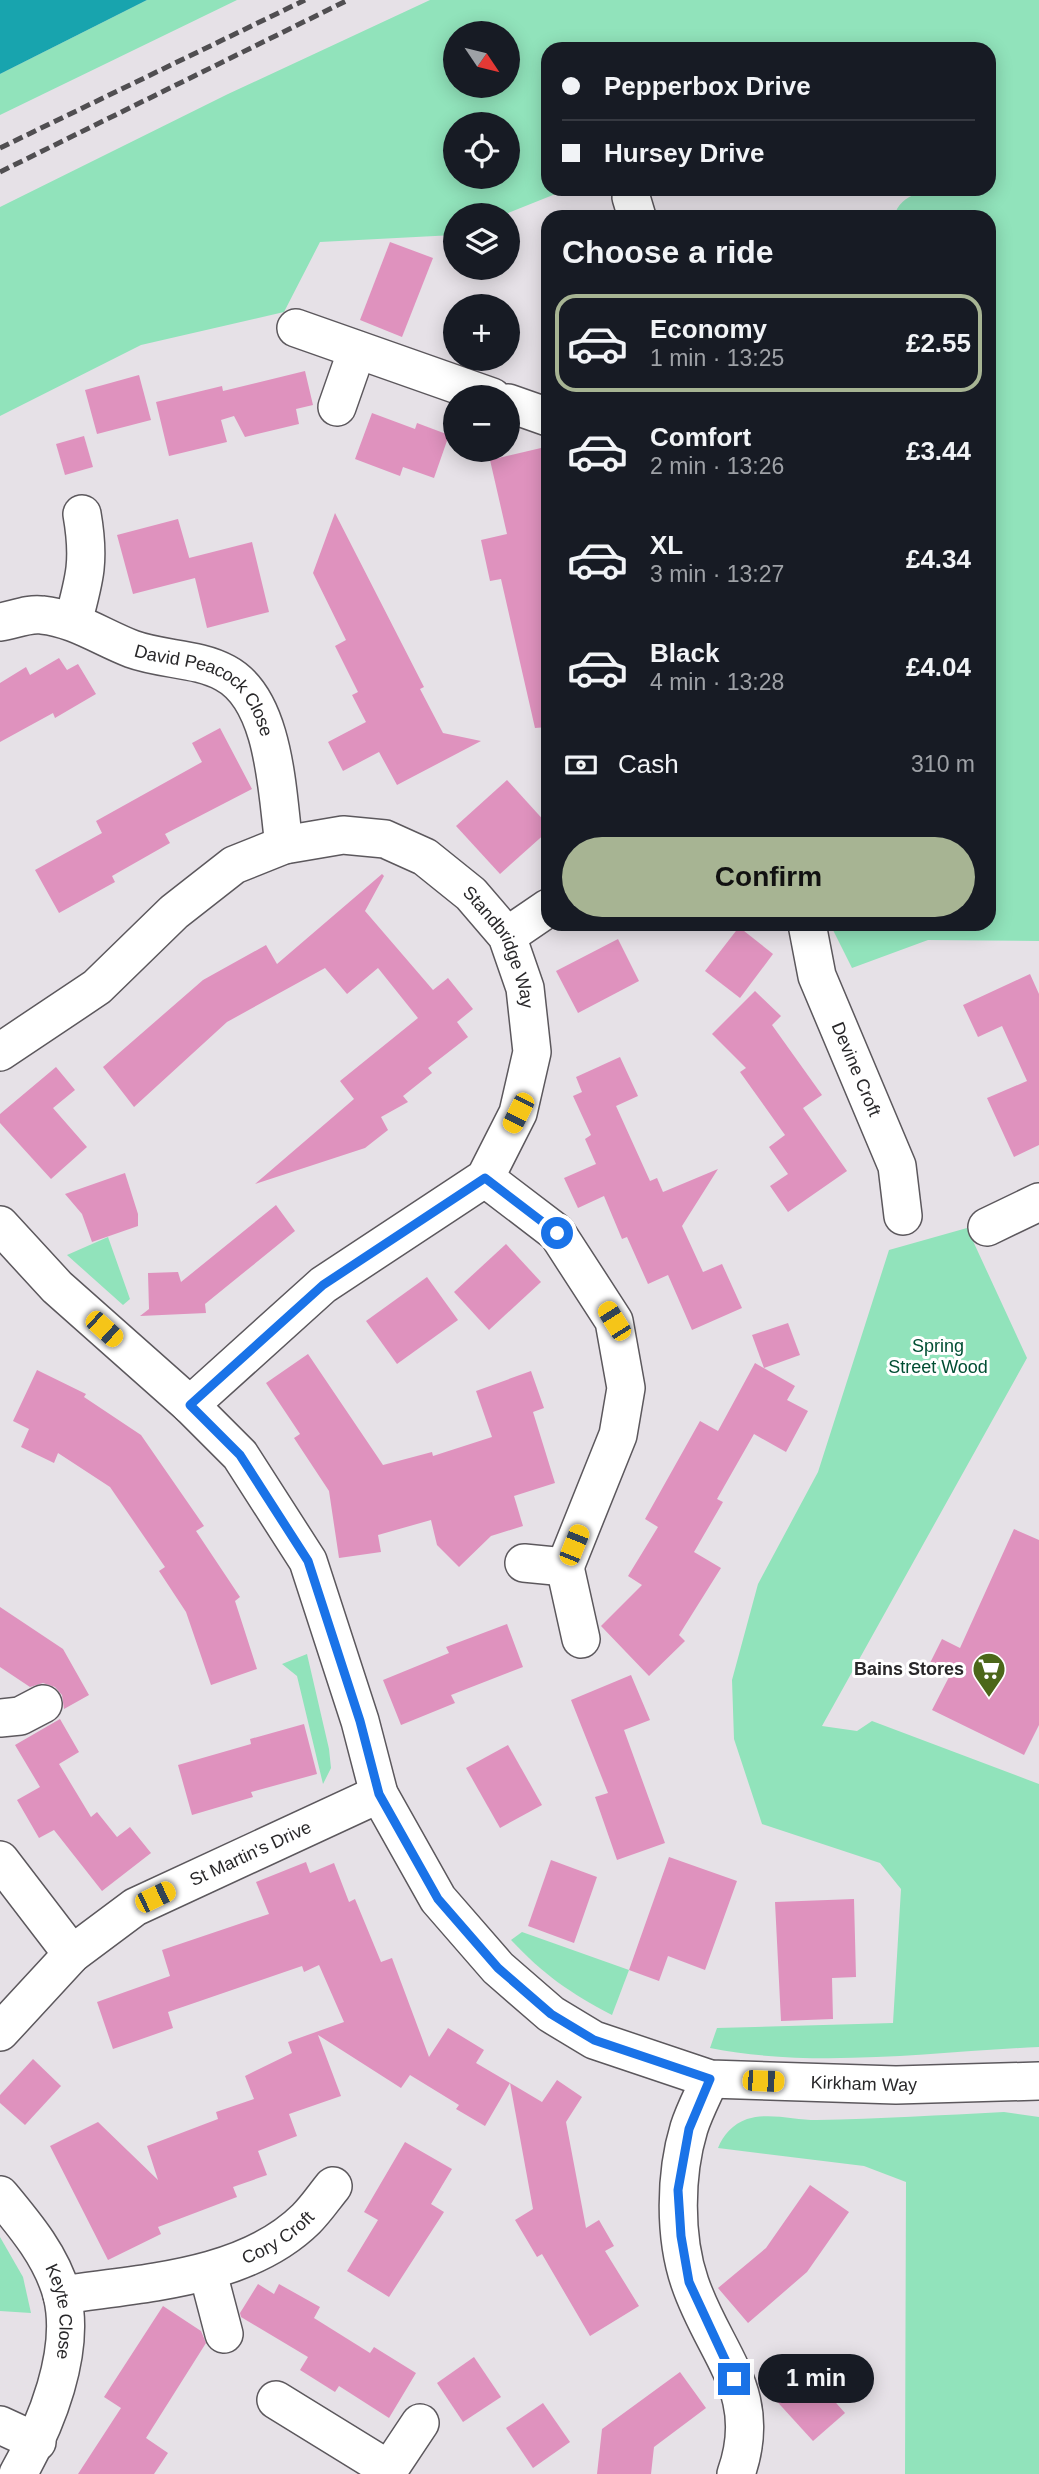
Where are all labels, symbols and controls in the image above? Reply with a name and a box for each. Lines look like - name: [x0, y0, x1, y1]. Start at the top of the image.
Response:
- north arrow: [443, 21, 520, 98]
- map controls: [443, 21, 520, 462]
- text: Pepperbox Drive: [604, 71, 811, 101]
- button: locate: [443, 112, 520, 189]
- text: Hursey Drive: [604, 138, 764, 168]
- button: layers: [443, 203, 520, 280]
- text: Choose a ride: [562, 234, 774, 270]
- button: +: [443, 294, 520, 371]
- icon: car: [566, 312, 629, 375]
- text: Economy: [650, 314, 767, 344]
- text: £2.55: [906, 328, 971, 358]
- text: 1 min · 13:25: [650, 345, 784, 371]
- button: −: [443, 385, 520, 462]
- icon: car: [566, 420, 629, 483]
- text: Comfort: [650, 422, 751, 452]
- text: £3.44: [906, 436, 971, 466]
- text: 2 min · 13:26: [650, 453, 784, 479]
- icon: car: [566, 528, 629, 591]
- text: XL: [650, 530, 683, 560]
- text: £4.34: [906, 544, 971, 574]
- text: 3 min · 13:27: [650, 561, 784, 587]
- icon: car: [566, 636, 629, 699]
- text: Black: [650, 638, 719, 668]
- street label: David Peacock Close: [132, 641, 277, 739]
- text: £4.04: [906, 652, 971, 682]
- text: 4 min · 13:28: [650, 669, 784, 695]
- icon: cash: [562, 746, 600, 784]
- text: Cash: [618, 749, 679, 779]
- text: 310 m: [911, 751, 975, 777]
- button: Confirm: [562, 837, 975, 917]
- street label: Standbridge Way: [459, 882, 537, 1009]
- street label: Devine Croft: [828, 1019, 885, 1119]
- car: [500, 1090, 537, 1136]
- route start: [541, 1217, 573, 1249]
- car: [594, 1298, 635, 1344]
- car: [82, 1307, 127, 1351]
- park label: Spring Street Wood: [888, 1336, 988, 1377]
- car: [557, 1522, 592, 1568]
- supermarket icon: Bains Stores: [970, 1650, 1008, 1699]
- place label: Bains Stores: [854, 1659, 964, 1679]
- street label: St Martin's Drive: [187, 1817, 314, 1890]
- car: [132, 1878, 179, 1916]
- car: [742, 2070, 785, 2092]
- street label: Kirkham Way: [810, 2072, 917, 2095]
- street label: Cory Croft: [239, 2207, 318, 2268]
- street label: Keyte Close: [41, 2261, 76, 2361]
- callout: 1 min: [758, 2354, 874, 2404]
- route end: [718, 2363, 750, 2395]
- text: 1 min: [786, 2365, 846, 2391]

